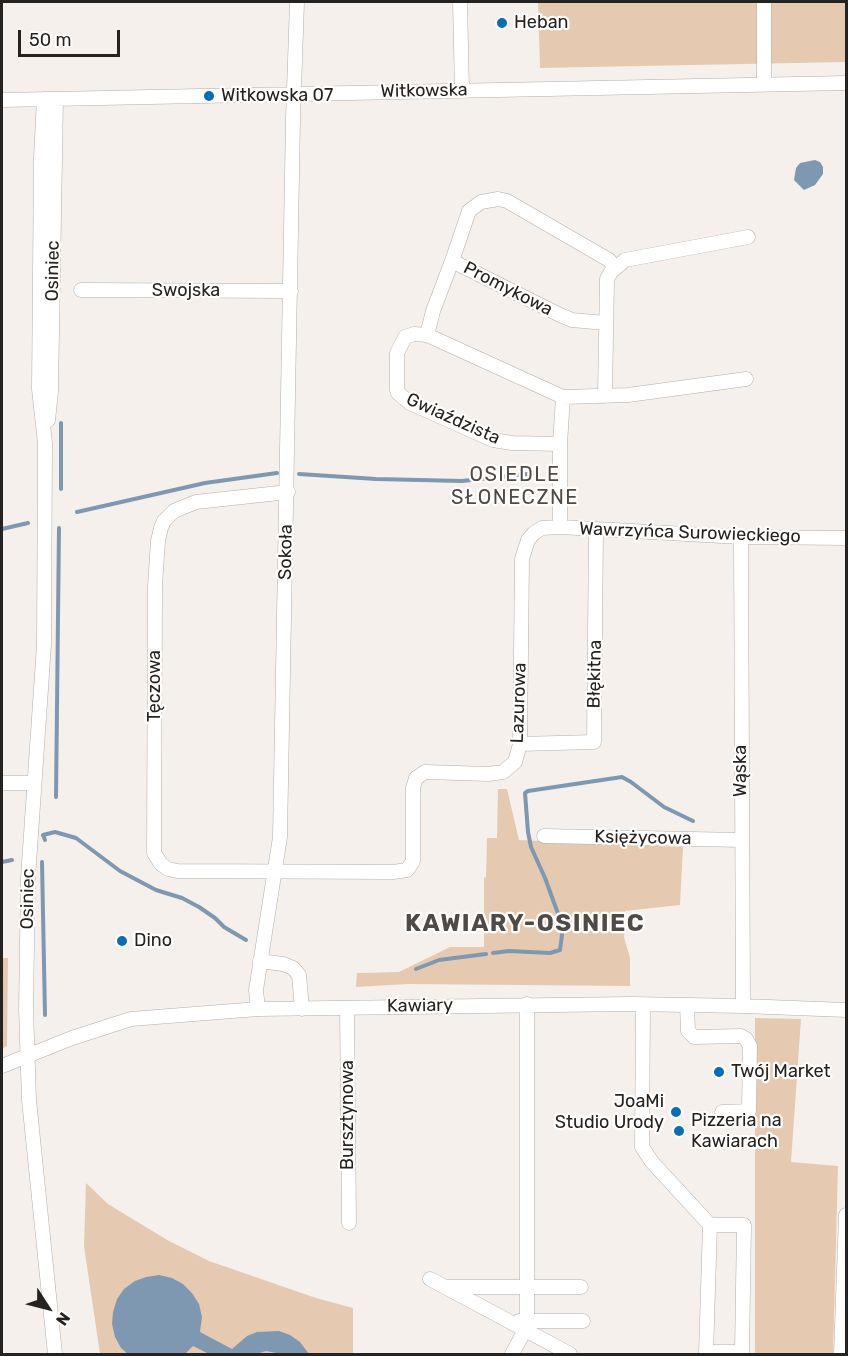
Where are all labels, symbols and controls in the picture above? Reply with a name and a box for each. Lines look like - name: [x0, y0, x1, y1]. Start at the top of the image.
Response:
- place label: Heban: [514, 12, 568, 34]
- marker: Heban: [495, 16, 509, 30]
- scale bar: [21, 18, 123, 56]
- text: 50 m: [29, 29, 72, 51]
- street label: Witkowska: [380, 79, 468, 103]
- place label: Witkowska 07: [221, 85, 333, 107]
- marker: Witkowska 07: [202, 89, 216, 103]
- street label: Osiniec: [42, 240, 64, 302]
- street label: Promykowa: [460, 257, 556, 321]
- street label: Swojska: [152, 280, 220, 302]
- street label: Gwiaździsta: [403, 389, 503, 449]
- district label: OSIEDLE SŁONECZNE: [451, 463, 579, 510]
- street label: Wawrzyńca Surowieckiego: [579, 518, 801, 548]
- street label: Sokoła: [275, 524, 297, 580]
- street label: Błękitna: [584, 640, 606, 708]
- street label: Tęczowa: [144, 650, 166, 722]
- street label: Lazurowa: [507, 662, 531, 744]
- street label: Wąska: [730, 745, 752, 797]
- street label: Księżycowa: [594, 826, 692, 850]
- street label: Osiniec: [17, 868, 39, 930]
- district label: KAWIARY-OSINIEC: [405, 910, 645, 938]
- place label: Dino: [134, 930, 172, 952]
- marker: Dino: [115, 934, 129, 948]
- street label: Kawiary: [387, 995, 453, 1017]
- street label: Bursztynowa: [337, 1060, 359, 1170]
- place label: Twój Market: [731, 1061, 831, 1083]
- marker: Twój Market: [712, 1065, 726, 1079]
- place label: JoaMi Studio Urody: [555, 1091, 664, 1134]
- marker: JoaMi Studio Urody: [669, 1105, 683, 1119]
- place label: Pizzeria na Kawiarach: [691, 1110, 782, 1152]
- marker: Pizzeria na Kawiarach: [672, 1124, 686, 1138]
- north arrow: [18, 1278, 78, 1338]
- text: N: [52, 1309, 74, 1329]

